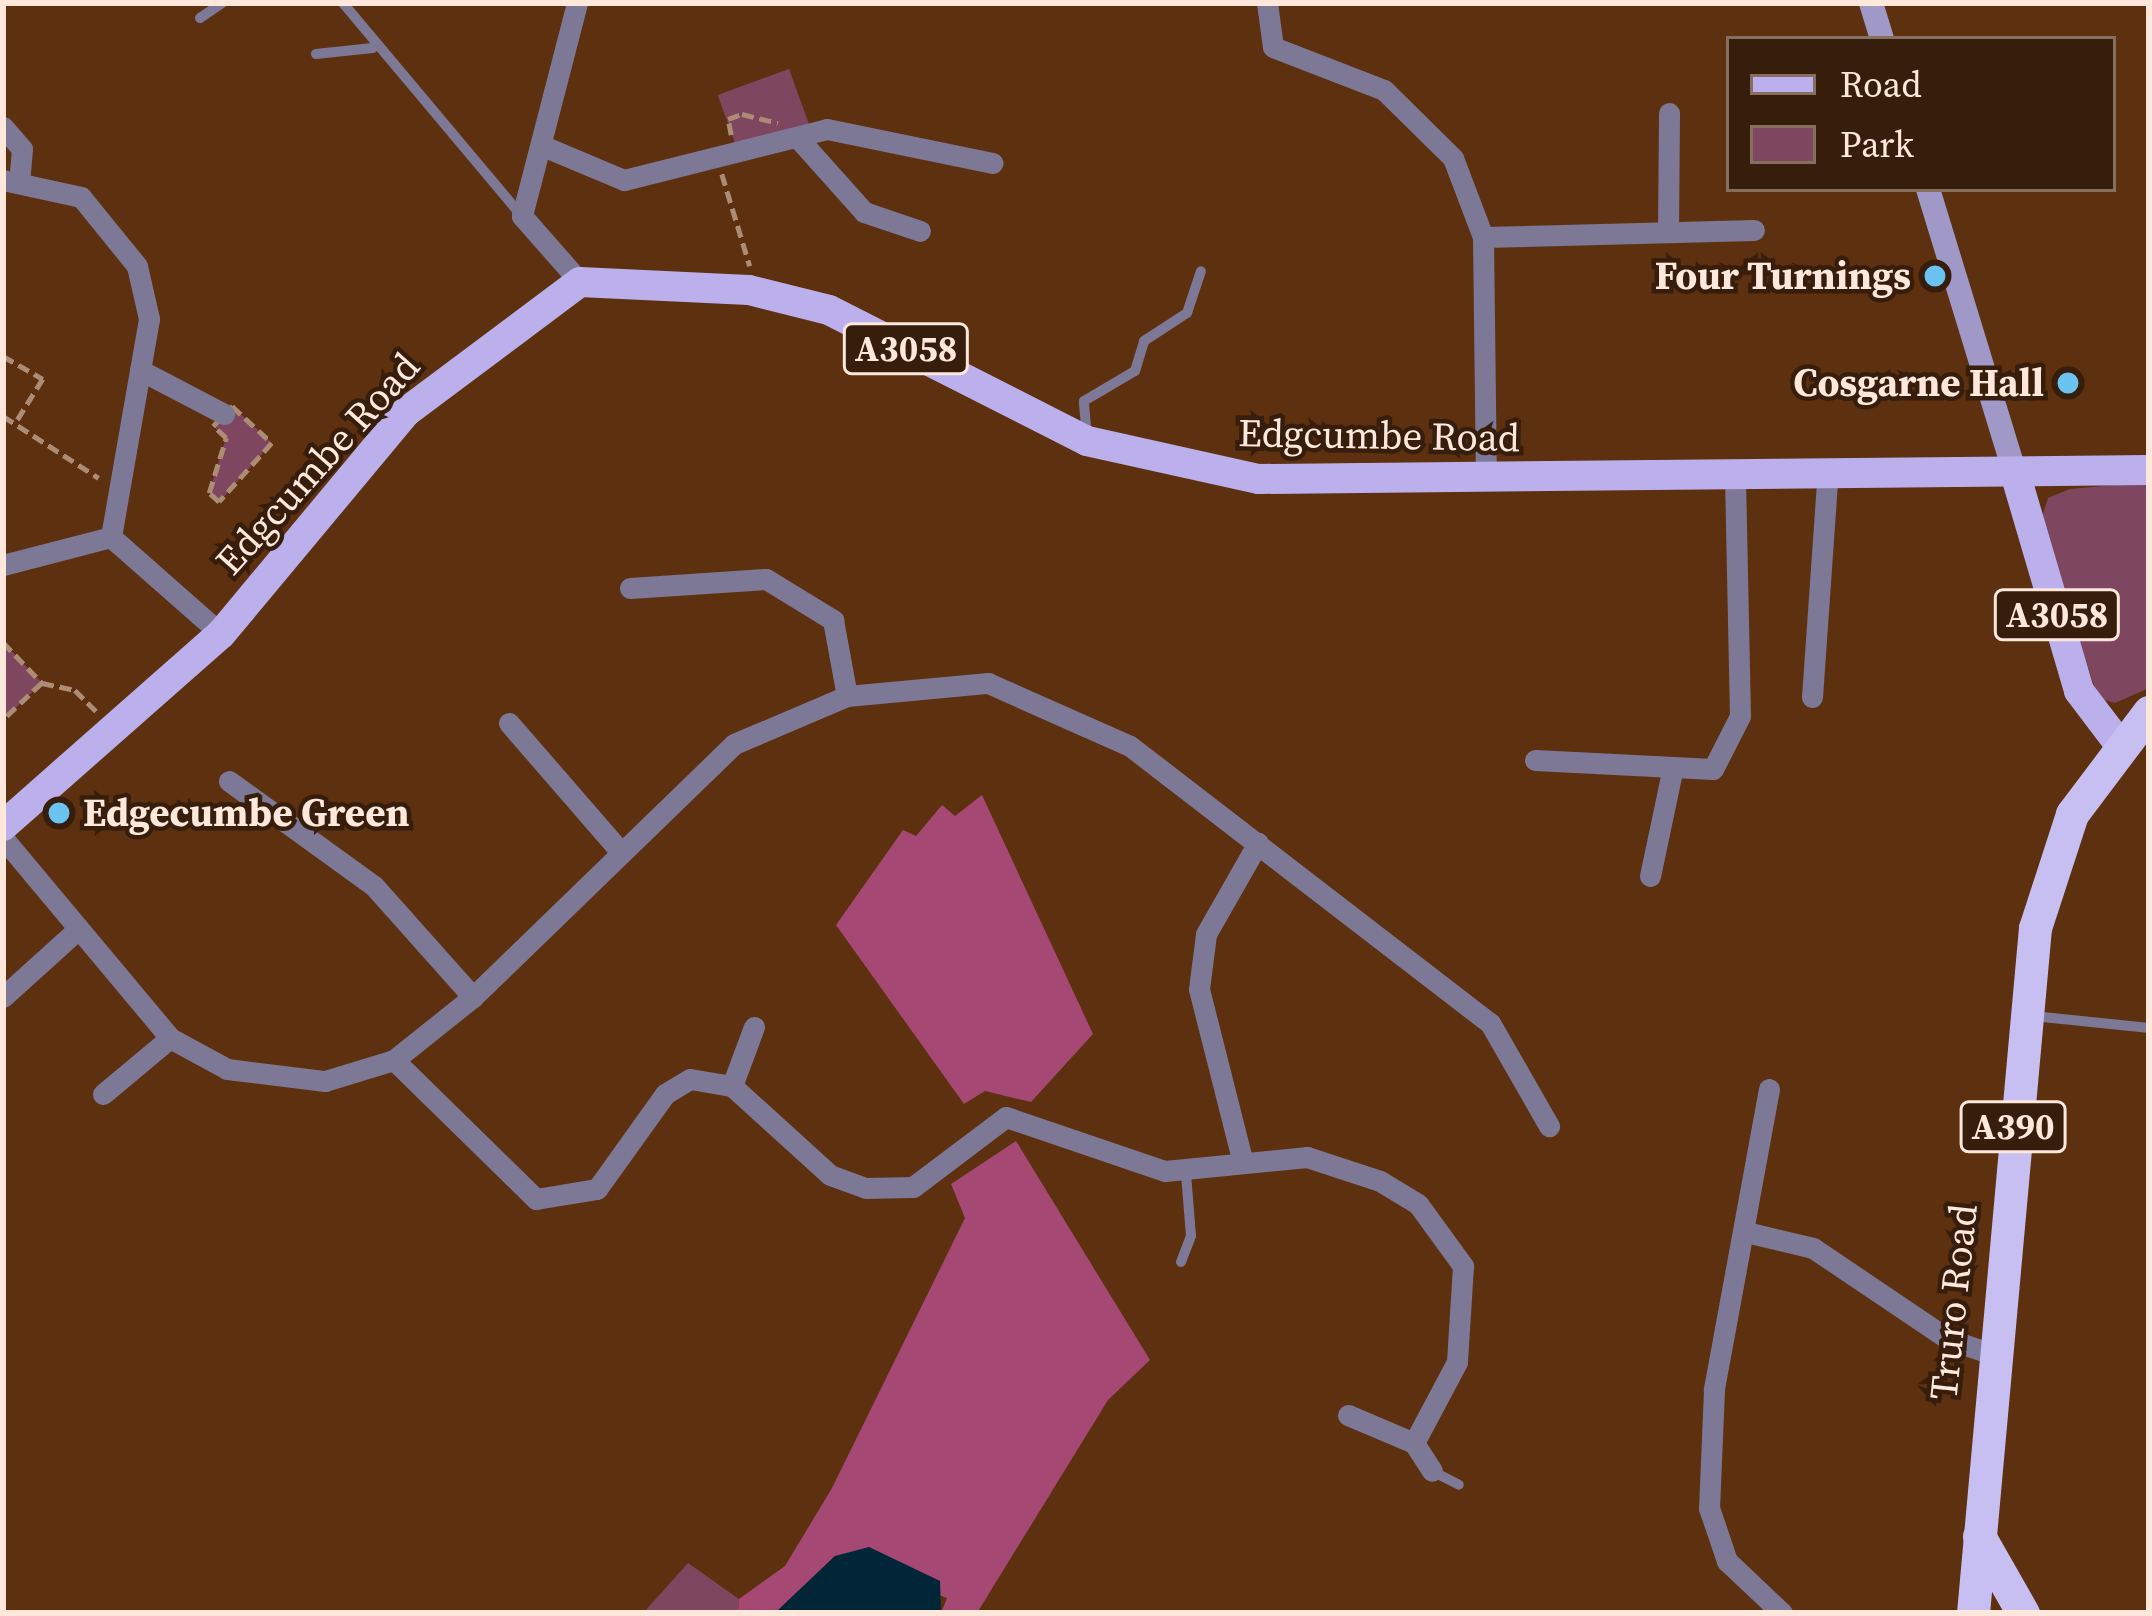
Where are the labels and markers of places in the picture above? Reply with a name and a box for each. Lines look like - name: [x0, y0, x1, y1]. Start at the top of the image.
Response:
- place label: Four Turnings: [1655, 253, 1911, 299]
- marker: Four Turnings: [1922, 263, 1948, 289]
- place label: Cosgarne Hall: [1793, 360, 2044, 406]
- marker: Cosgarne Hall: [2055, 370, 2081, 396]
- place label: Edgecumbe Green: [83, 790, 409, 836]
- marker: Edgecumbe Green: [46, 800, 72, 826]

